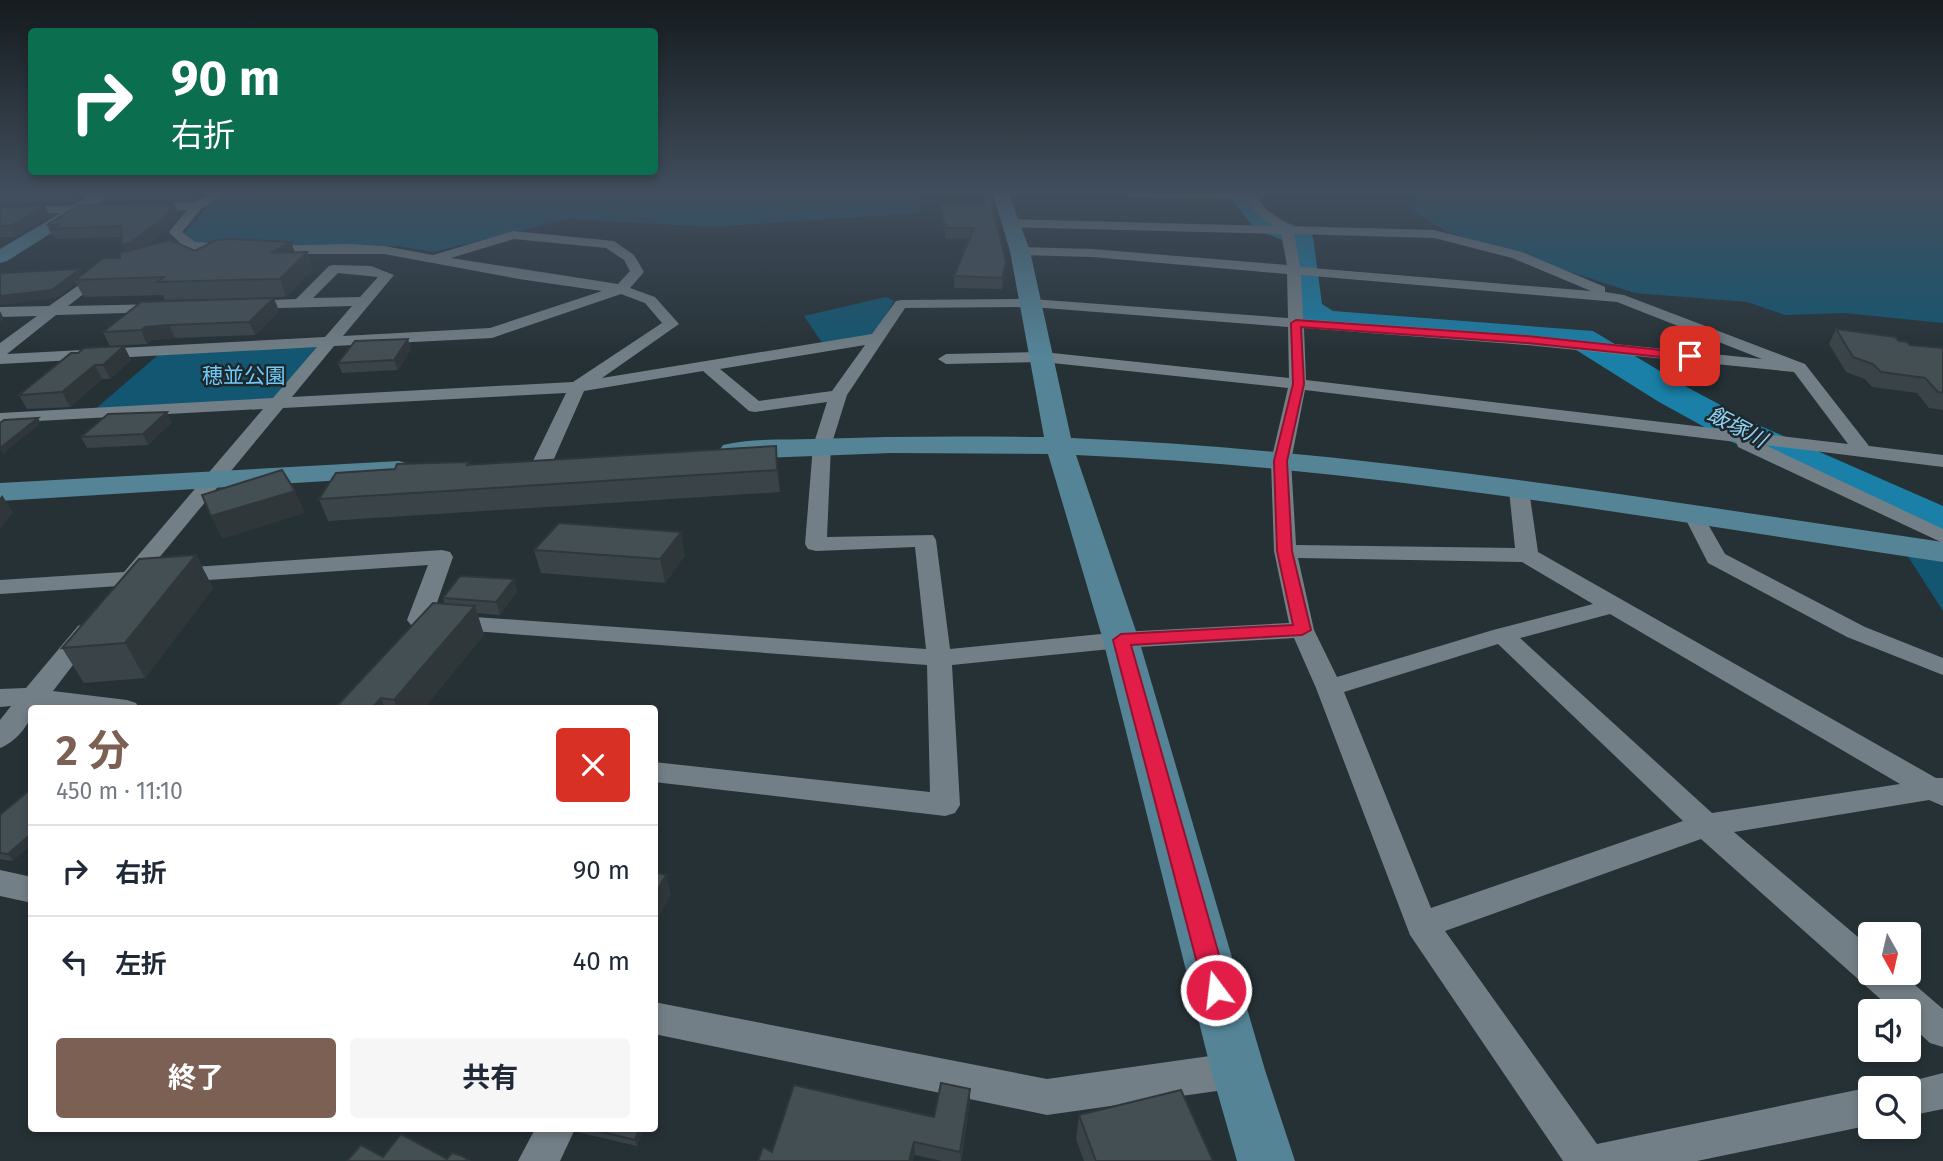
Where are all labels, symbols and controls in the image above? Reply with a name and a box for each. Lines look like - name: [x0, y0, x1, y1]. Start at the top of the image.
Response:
- text: 90 m: [171, 49, 280, 108]
- icon: right: [56, 56, 147, 147]
- text: 右折: [171, 116, 235, 154]
- pin: [1660, 326, 1720, 386]
- icon: arrive: [1671, 337, 1709, 375]
- park label: 穂並公園: [202, 363, 286, 389]
- water label: 飯塚川: [1703, 401, 1773, 454]
- text: 2 分: [56, 726, 130, 776]
- button: close: [556, 728, 630, 802]
- text: 450 m · 11:10: [56, 777, 183, 805]
- icon: right: [56, 852, 94, 890]
- text: 90 m: [573, 855, 630, 886]
- text: 右折: [115, 858, 167, 889]
- north arrow: [1858, 922, 1922, 985]
- map controls: [1858, 922, 1921, 1139]
- icon: left: [56, 943, 94, 981]
- text: 40 m: [572, 946, 630, 977]
- text: 左折: [115, 949, 167, 980]
- position arrow: [1179, 953, 1253, 1027]
- button: sound: [1858, 999, 1921, 1062]
- button: 終了: [56, 1038, 336, 1118]
- button: 共有: [350, 1038, 630, 1118]
- button: search: [1858, 1076, 1921, 1139]

